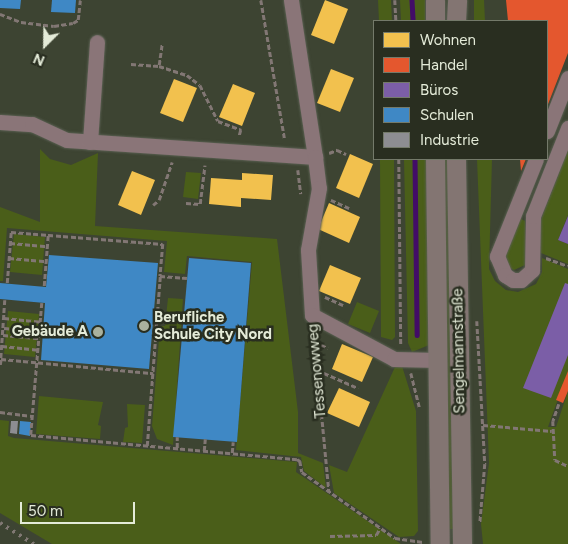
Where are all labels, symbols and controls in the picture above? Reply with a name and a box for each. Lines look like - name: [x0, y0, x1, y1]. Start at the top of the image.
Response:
- north arrow: [20, 20, 70, 70]
- legend: [373, 20, 548, 160]
- text: Wohnen: [420, 31, 476, 49]
- text: N: [31, 49, 47, 69]
- text: Handel: [420, 56, 468, 74]
- text: Büros: [420, 81, 458, 99]
- text: Schulen: [420, 106, 474, 124]
- text: Industrie: [420, 131, 479, 149]
- street label: Sengelmannstraße: [449, 288, 469, 414]
- place label: Berufliche Schule City Nord: [154, 308, 272, 343]
- marker: Berufliche Schule City Nord: [138, 320, 150, 332]
- place label: Gebäude A: [12, 323, 88, 341]
- street label: Tessenowweg: [304, 323, 330, 419]
- marker: Gebäude A: [92, 326, 104, 338]
- scale bar: [22, 492, 138, 524]
- text: 50 m: [28, 502, 63, 520]

